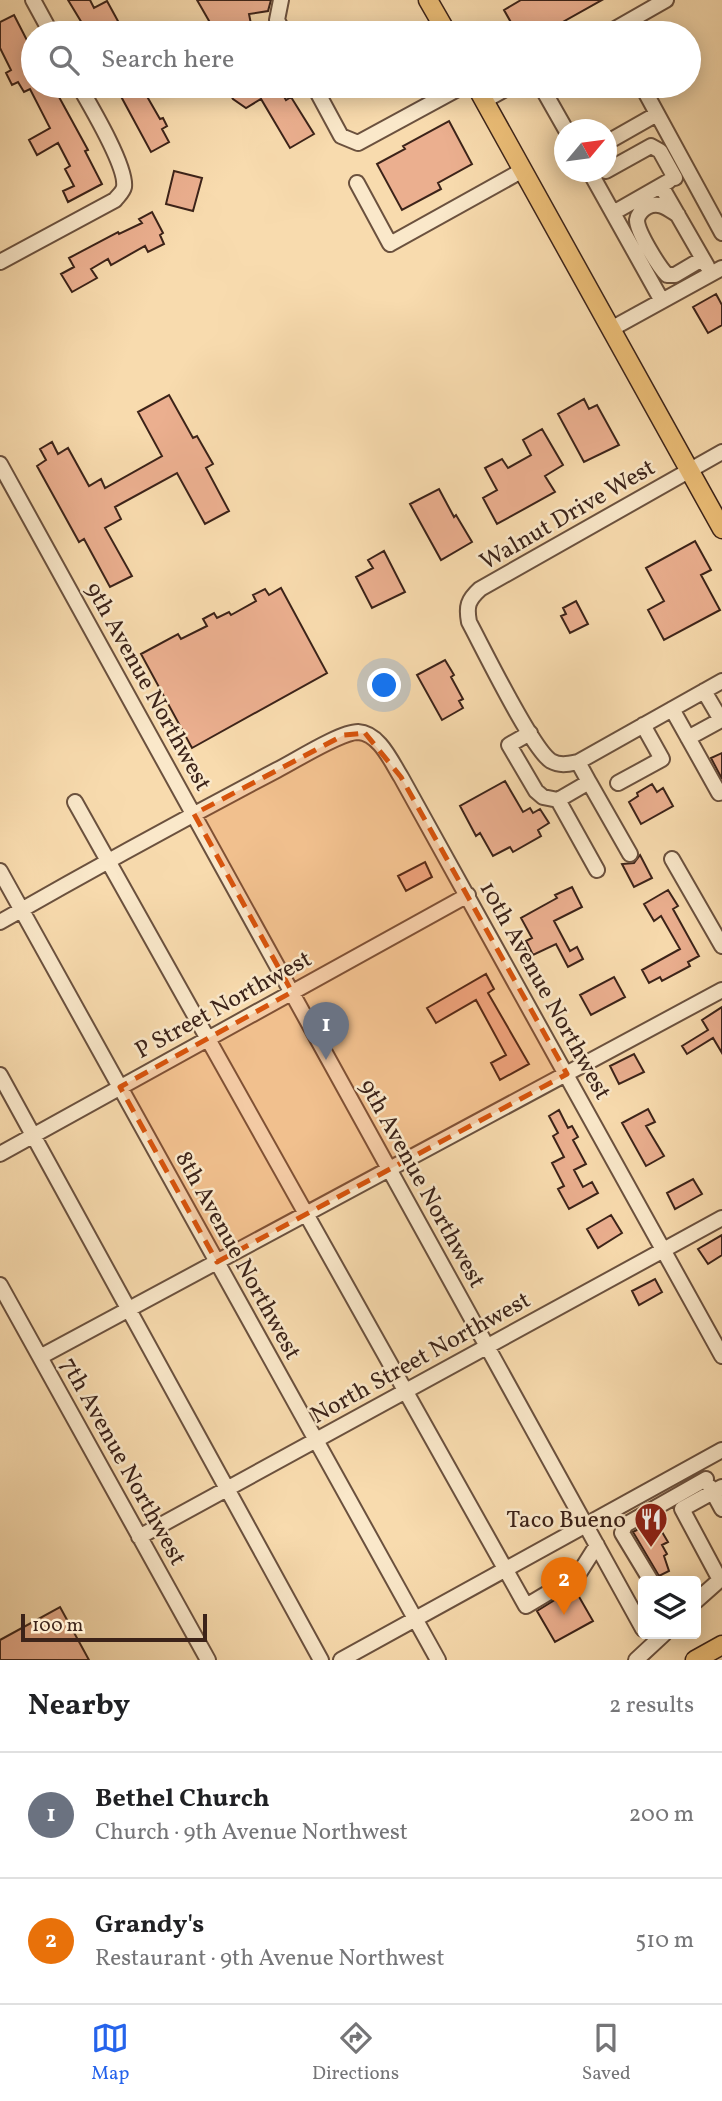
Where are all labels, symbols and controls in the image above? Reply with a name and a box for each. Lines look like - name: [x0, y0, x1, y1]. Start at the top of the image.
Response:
- search box: [21, 21, 701, 98]
- icon: search: [45, 41, 83, 79]
- text: Search here: [101, 42, 234, 78]
- north arrow: [554, 119, 617, 182]
- street label: Walnut Drive West: [474, 452, 662, 580]
- street label: 9th Avenue Northwest: [76, 576, 219, 798]
- your location: [367, 668, 401, 702]
- street label: 10th Avenue Northwest: [470, 875, 619, 1107]
- street label: P Street Northwest: [129, 943, 318, 1068]
- pin: 1: [303, 1002, 349, 1060]
- street label: 9th Avenue Northwest: [350, 1073, 493, 1295]
- street label: 8th Avenue Northwest: [166, 1145, 309, 1366]
- street label: North Street Northwest: [305, 1284, 537, 1433]
- street label: 7th Avenue Northwest: [51, 1352, 194, 1572]
- restaurant icon: Taco Bueno: [632, 1500, 670, 1549]
- place label: Taco Bueno: [506, 1504, 626, 1538]
- pin: 2: [541, 1557, 587, 1615]
- map controls: [638, 1576, 701, 1639]
- button: layers: [638, 1576, 701, 1639]
- scale bar: [21, 1611, 206, 1643]
- text: 100 m: [32, 1613, 83, 1639]
- text: Nearby: [28, 1685, 130, 1727]
- text: 2 results: [609, 1690, 694, 1722]
- text: Bethel Church: [95, 1781, 270, 1817]
- text: 1: [46, 1799, 56, 1831]
- text: 200 m: [629, 1799, 694, 1831]
- text: Church · 9th Avenue Northwest: [95, 1817, 408, 1849]
- text: Grandy's: [95, 1907, 204, 1943]
- text: 2: [45, 1925, 57, 1957]
- text: 510 m: [635, 1925, 694, 1957]
- text: Restaurant · 9th Avenue Northwest: [95, 1943, 444, 1975]
- tab: Map: [91, 2019, 129, 2087]
- tab: Directions: [312, 2019, 399, 2087]
- tab: Saved: [582, 2019, 631, 2087]

